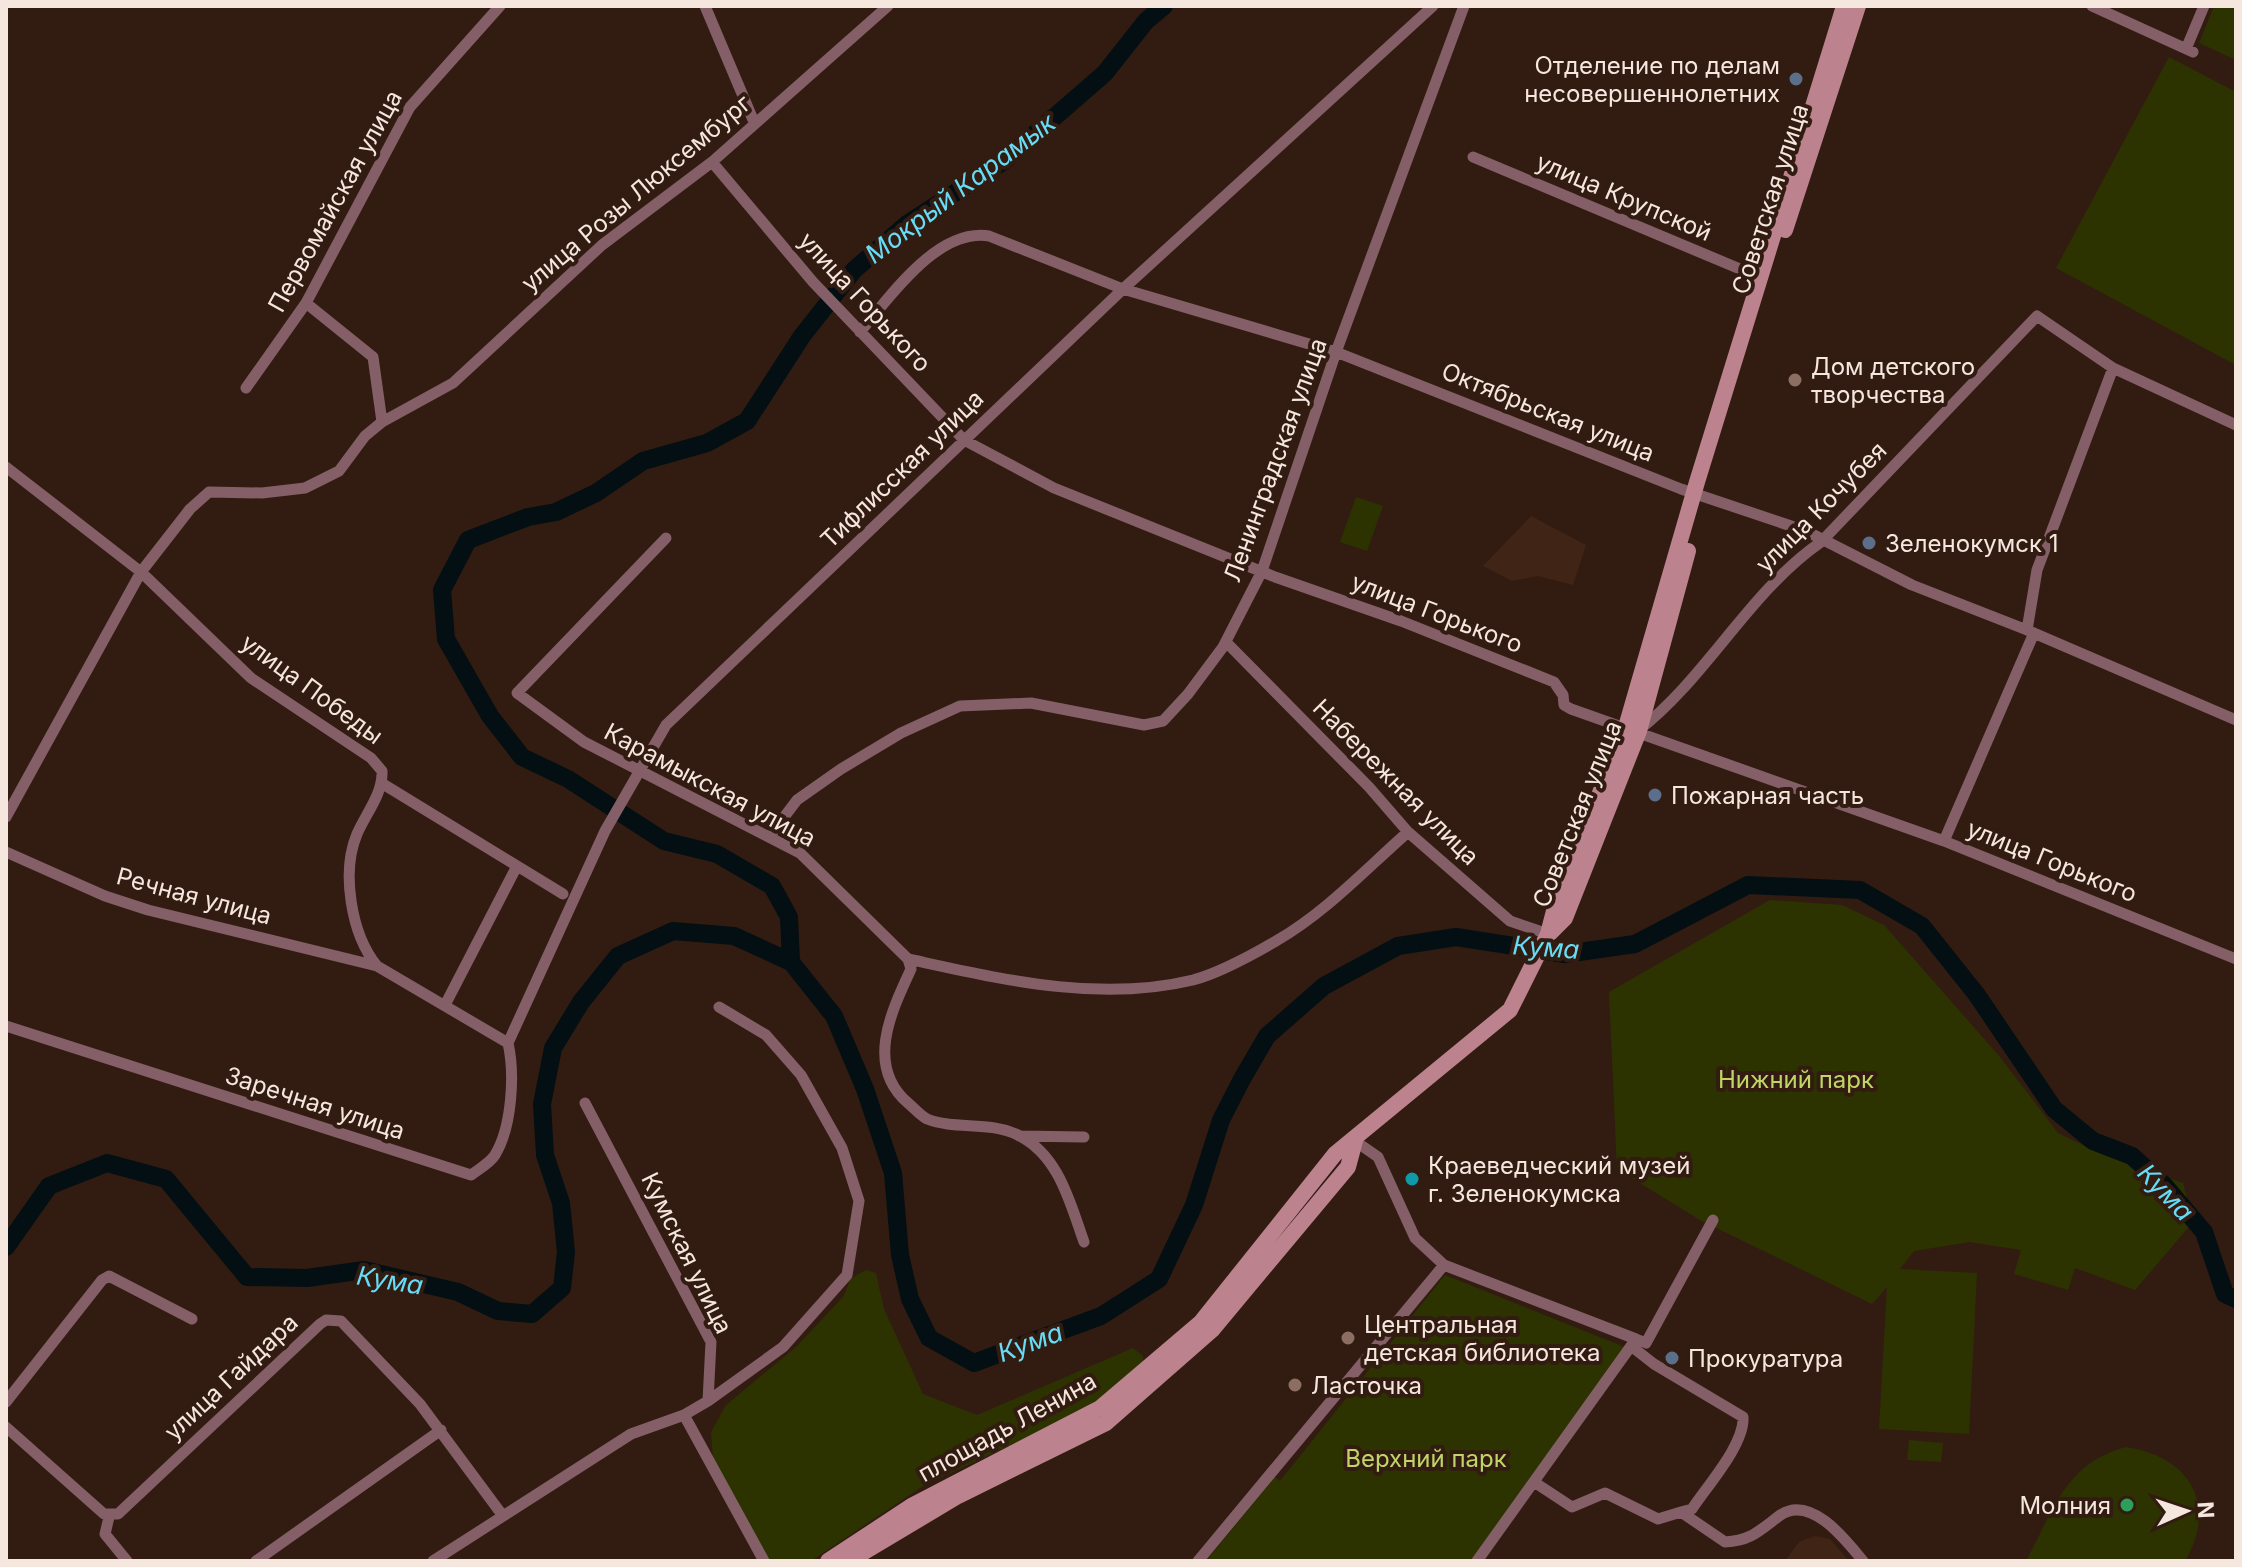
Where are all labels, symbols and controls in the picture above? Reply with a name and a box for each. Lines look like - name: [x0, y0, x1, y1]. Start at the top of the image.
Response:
- place label: Отделение по делам несовершеннолетних: [1524, 51, 1780, 108]
- marker: Отделение по делам несовершеннолетних: [1787, 70, 1805, 88]
- street label: Первомайская улица: [262, 85, 408, 317]
- street label: улица Розы Люксембург: [515, 89, 757, 297]
- street label: Советская улица: [1726, 100, 1814, 298]
- water label: Мокрый Карамык: [859, 106, 1062, 270]
- street label: улица Крупской: [1532, 147, 1716, 247]
- street label: улица Горького: [793, 226, 937, 378]
- street label: Ленинградская улица: [1217, 334, 1333, 586]
- place label: Дом детского творчества: [1811, 352, 1975, 409]
- street label: Октябрьская улица: [1438, 356, 1658, 468]
- marker: Дом детского творчества: [1786, 371, 1804, 389]
- street label: Тифлисская улица: [815, 384, 989, 554]
- street label: улица Кочубея: [1749, 435, 1893, 579]
- place label: Зеленокумск 1: [1885, 529, 2058, 558]
- marker: Зеленокумск 1: [1860, 534, 1878, 552]
- street label: улица Горького: [1347, 567, 1527, 659]
- street label: улица Победы: [235, 628, 389, 750]
- street label: Набережная улица: [1307, 693, 1485, 871]
- street label: Советская улица: [1526, 716, 1628, 912]
- street label: Карамыкская улица: [599, 717, 821, 853]
- place label: Пожарная часть: [1671, 781, 1864, 810]
- marker: Пожарная часть: [1646, 786, 1664, 804]
- street label: улица Горького: [1963, 814, 2141, 908]
- street label: Речная улица: [113, 861, 275, 931]
- water label: Кума: [1511, 929, 1581, 965]
- street label: Заречная улица: [222, 1060, 408, 1146]
- park label: Нижний парк: [1718, 1065, 1874, 1094]
- place label: Краеведческий музей г. Зеленокумска: [1428, 1151, 1690, 1208]
- water label: Кума: [2132, 1157, 2200, 1227]
- street label: Кумская улица: [635, 1168, 739, 1338]
- marker: Краеведческий музей г. Зеленокумска: [1403, 1170, 1421, 1188]
- water label: Кума: [354, 1259, 426, 1301]
- street label: улица Гайдара: [158, 1308, 304, 1446]
- place label: Центральная детская библиотека: [1364, 1310, 1600, 1367]
- water label: Кума: [993, 1316, 1067, 1368]
- marker: Центральная детская библиотека: [1339, 1329, 1357, 1347]
- place label: Прокуратура: [1688, 1344, 1843, 1373]
- marker: Прокуратура: [1663, 1349, 1681, 1367]
- street label: площадь Ленина: [913, 1366, 1101, 1488]
- place label: Ласточка: [1311, 1371, 1422, 1400]
- marker: Ласточка: [1286, 1376, 1304, 1394]
- park label: Верхний парк: [1345, 1444, 1507, 1473]
- north arrow: [2146, 1471, 2226, 1551]
- place label: Молния: [2019, 1491, 2111, 1520]
- marker: Молния: [2118, 1496, 2136, 1514]
- text: N: [2193, 1501, 2219, 1519]

